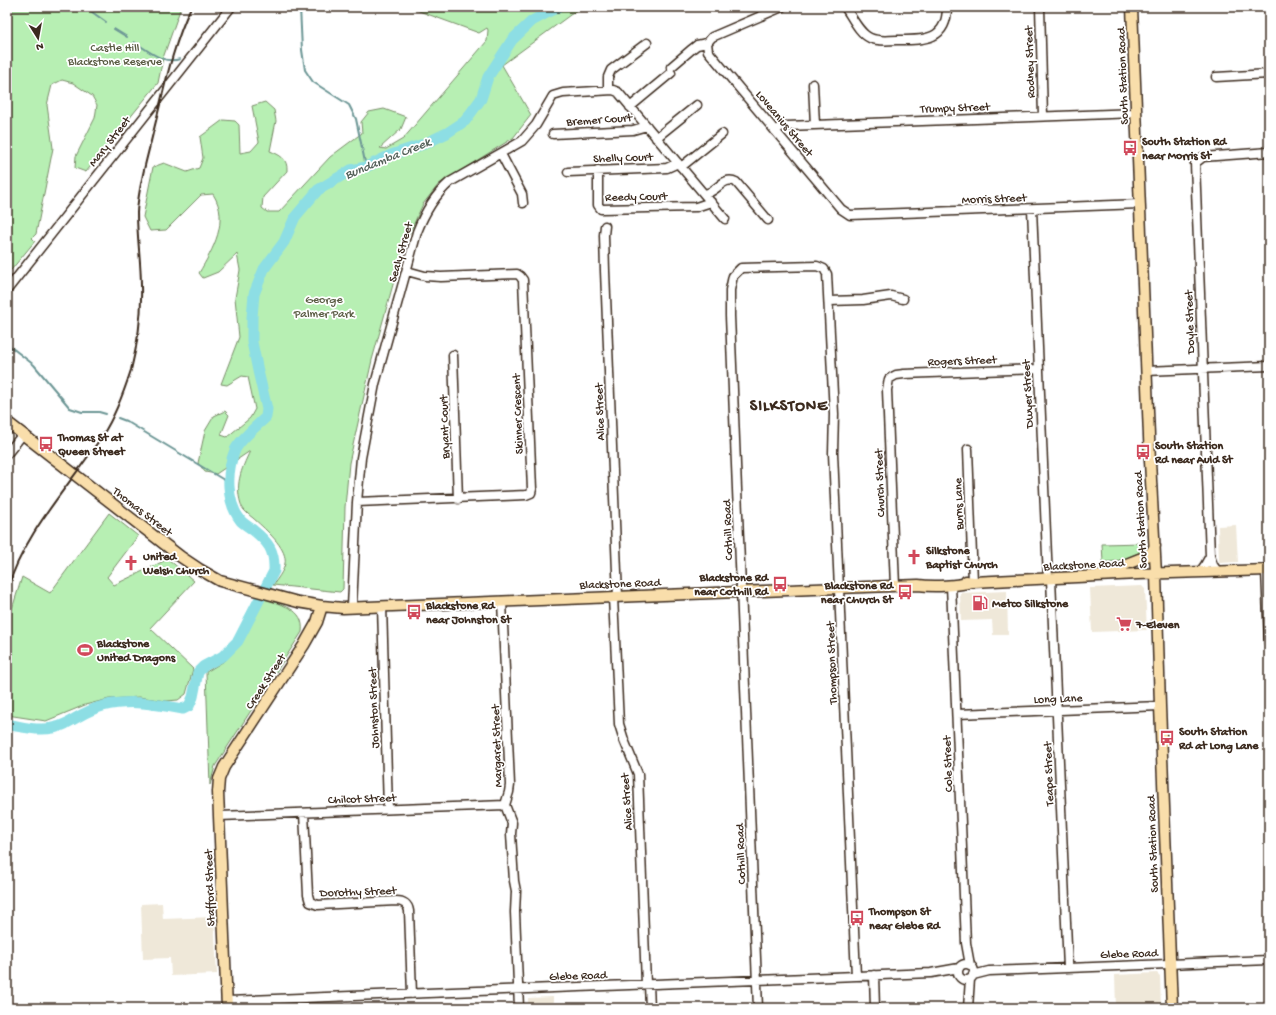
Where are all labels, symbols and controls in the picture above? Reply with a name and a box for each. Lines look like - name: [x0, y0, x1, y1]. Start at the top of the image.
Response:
- north arrow: [18, 18, 58, 58]
- street label: Rodney Street: [1023, 25, 1039, 98]
- street label: South Station Road: [1115, 26, 1133, 125]
- text: N: [35, 39, 44, 52]
- park label: Castle Hill Blackstone Reserve: [67, 42, 163, 70]
- street label: Loveanius Street: [752, 88, 816, 161]
- street label: Trumpy Street: [919, 101, 991, 117]
- street label: Bremer Court: [565, 112, 634, 130]
- street label: Mary Street: [87, 113, 135, 170]
- water label: Bundamba Creek: [343, 135, 434, 183]
- place label: South Station Rd near Morris St: [1142, 136, 1228, 164]
- bus stop icon: South Station Rd near Morris St: [1121, 139, 1139, 157]
- street label: Shelly Court: [593, 151, 654, 167]
- street label: Reedy Court: [605, 190, 668, 206]
- street label: Morris Street: [961, 192, 1028, 208]
- street label: Sealy Street: [387, 220, 417, 284]
- street label: Doyle Street: [1183, 289, 1199, 355]
- park label: George Palmer Park: [293, 294, 356, 322]
- street label: Rogers Street: [927, 354, 998, 370]
- street label: Dwyer Street: [1020, 358, 1038, 429]
- street label: Skinner Crescent: [511, 372, 527, 454]
- street label: Alice Street: [593, 382, 609, 441]
- street label: Bryant Court: [438, 394, 454, 460]
- district label: SILKSTONE: [750, 398, 828, 417]
- place label: Thomas St at Queen Street: [57, 432, 126, 460]
- bus stop icon: Thomas St at Queen Street: [37, 435, 55, 453]
- place label: South Station Rd near Auld St: [1154, 440, 1234, 468]
- bus stop icon: South Station Rd near Auld St: [1134, 443, 1152, 461]
- street label: Church Street: [873, 448, 889, 517]
- street label: South Station Road: [1132, 470, 1152, 569]
- street label: Burns Lane: [952, 477, 968, 531]
- street label: Thomas Street: [108, 484, 175, 541]
- street label: Cothill Road: [721, 498, 737, 561]
- place label: Silkstone Baptist Church: [925, 545, 998, 573]
- church icon: Silkstone Baptist Church: [905, 548, 923, 566]
- place label: United Welsh Church: [142, 551, 210, 579]
- church icon: United Welsh Church: [122, 554, 140, 572]
- street label: Blackstone Road: [1042, 557, 1126, 575]
- place label: Blackstone Rd near Cothill Rd: [694, 572, 770, 600]
- bus stop icon: Blackstone Rd near Cothill Rd: [771, 575, 789, 593]
- street label: Blackstone Road: [578, 577, 662, 593]
- place label: Blackstone Rd near Church St: [821, 580, 895, 608]
- bus stop icon: Blackstone Rd near Church St: [896, 583, 914, 601]
- fuel station icon: Metco Silkstone: [971, 594, 989, 612]
- place label: Metco Silkstone: [992, 598, 1069, 612]
- place label: Blackstone Rd near Johnston St: [425, 600, 512, 628]
- bus stop icon: Blackstone Rd near Johnston St: [405, 603, 423, 621]
- supermarket icon: 7-Eleven: [1115, 615, 1133, 633]
- place label: 7-Eleven: [1135, 619, 1180, 633]
- street label: Thompson Street: [825, 620, 841, 706]
- place label: Blackstone United Dragons: [96, 638, 176, 666]
- sports icon: Blackstone United Dragons: [76, 641, 94, 659]
- street label: Creek Street: [244, 651, 290, 712]
- street label: Johnston Street: [367, 666, 383, 749]
- street label: Long Lane: [1033, 692, 1084, 708]
- street label: Margaret Street: [490, 703, 506, 788]
- place label: South Station Rd at Long Lane: [1178, 726, 1259, 754]
- bus stop icon: South Station Rd at Long Lane: [1158, 729, 1176, 747]
- street label: Cole Street: [941, 734, 957, 792]
- street label: Teape Street: [1042, 740, 1058, 807]
- street label: Alice Street: [619, 772, 637, 831]
- street label: Chilcot Street: [328, 792, 398, 808]
- street label: South Station Road: [1145, 794, 1163, 893]
- street label: Cothill Road: [734, 822, 750, 885]
- street label: Stafford Street: [203, 848, 219, 927]
- street label: Dorothy Street: [319, 885, 398, 901]
- place label: Thompson St near Glebe Rd: [868, 906, 942, 934]
- bus stop icon: Thompson St near Glebe Rd: [848, 909, 866, 927]
- street label: Glebe Road: [1100, 947, 1159, 963]
- street label: Glebe Road: [549, 969, 608, 985]

